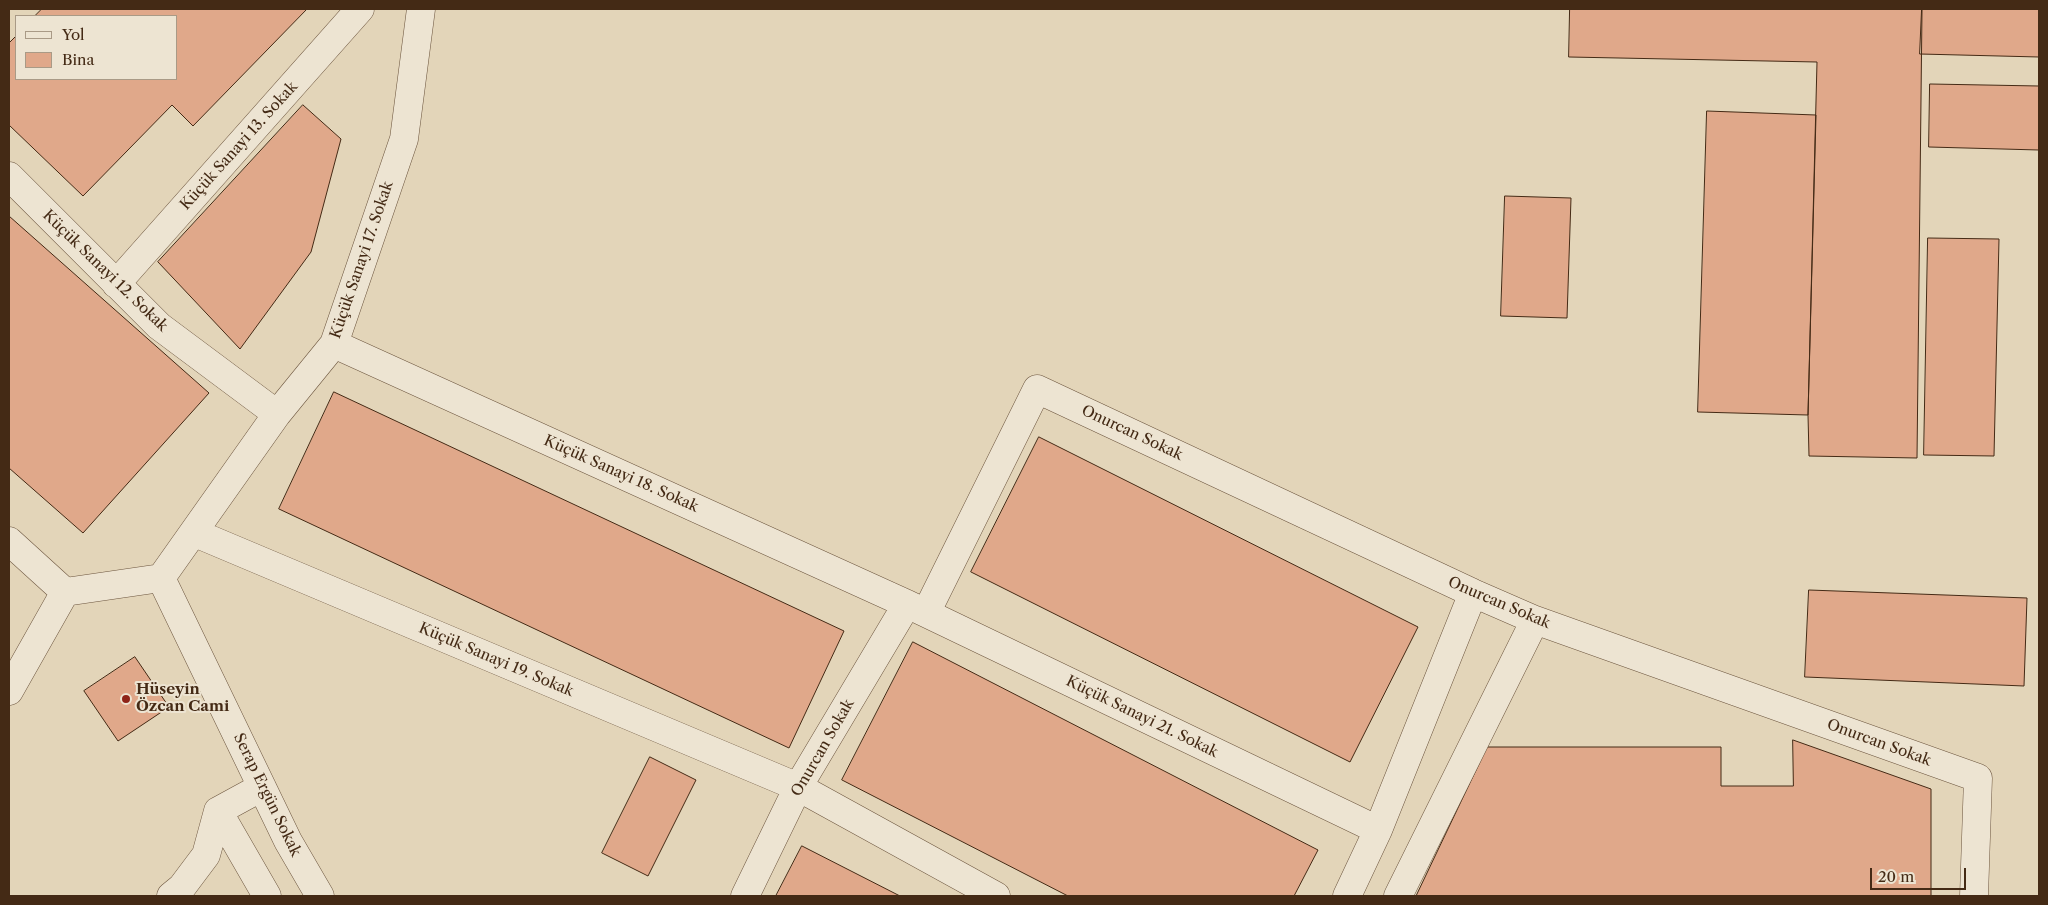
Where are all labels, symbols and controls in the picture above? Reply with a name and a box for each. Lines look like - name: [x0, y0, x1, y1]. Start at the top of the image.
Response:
- legend: [15, 15, 178, 80]
- text: Yol: [62, 25, 85, 44]
- text: Bina: [62, 50, 94, 69]
- street label: Küçük Sanayi 13. Sokak: [177, 78, 301, 214]
- street label: Küçük Sanayi 17. Sokak: [327, 179, 397, 341]
- street label: Küçük Sanayi 12. Sokak: [39, 207, 171, 335]
- street label: Onurcan Sokak: [1079, 402, 1185, 464]
- street label: Küçük Sanayi 18. Sokak: [541, 432, 701, 516]
- street label: Onurcan Sokak: [1445, 573, 1553, 633]
- street label: Küçük Sanayi 19. Sokak: [416, 619, 576, 701]
- street label: Küçük Sanayi 21. Sokak: [1063, 672, 1221, 762]
- place label: Hüseyin Özcan Cami: [136, 681, 229, 716]
- marker: Hüseyin Özcan Cami: [120, 693, 132, 705]
- street label: Onurcan Sokak: [788, 696, 858, 800]
- street label: Onurcan Sokak: [1824, 716, 1934, 770]
- street label: Serap Ergün Sokak: [229, 730, 305, 860]
- scale bar: [1873, 858, 1969, 890]
- text: 20 m: [1878, 867, 1914, 886]

